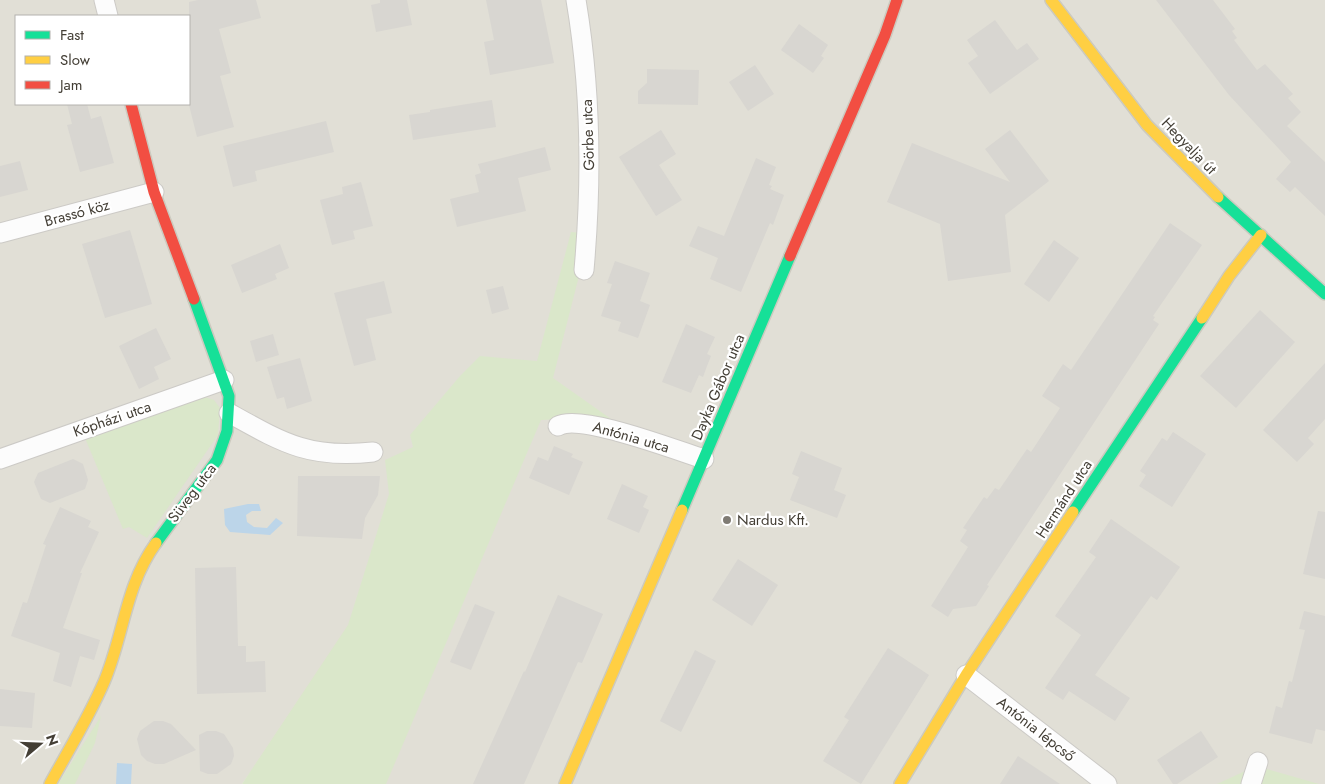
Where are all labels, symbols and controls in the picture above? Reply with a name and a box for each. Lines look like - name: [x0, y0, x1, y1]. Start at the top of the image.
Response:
- legend: [15, 15, 190, 105]
- text: Fast: [60, 24, 84, 46]
- text: Slow: [60, 49, 91, 71]
- text: Jam: [58, 74, 83, 96]
- street label: Görbe utca: [576, 99, 600, 171]
- street label: Hegyalja út: [1156, 113, 1222, 180]
- street label: Brassó köz: [42, 194, 112, 232]
- street label: Dayka Gábor utca: [686, 331, 750, 443]
- street label: Kópházi utca: [70, 395, 154, 443]
- street label: Antónia utca: [590, 416, 672, 458]
- street label: Hermánd utca: [1030, 456, 1098, 542]
- street label: Süveg utca: [162, 459, 222, 527]
- place label: Nardus Kft.: [737, 509, 809, 531]
- marker: Nardus Kft.: [721, 514, 733, 526]
- street label: Antónia lépcső: [992, 691, 1080, 767]
- north arrow: [15, 719, 65, 769]
- text: N: [41, 731, 64, 748]

